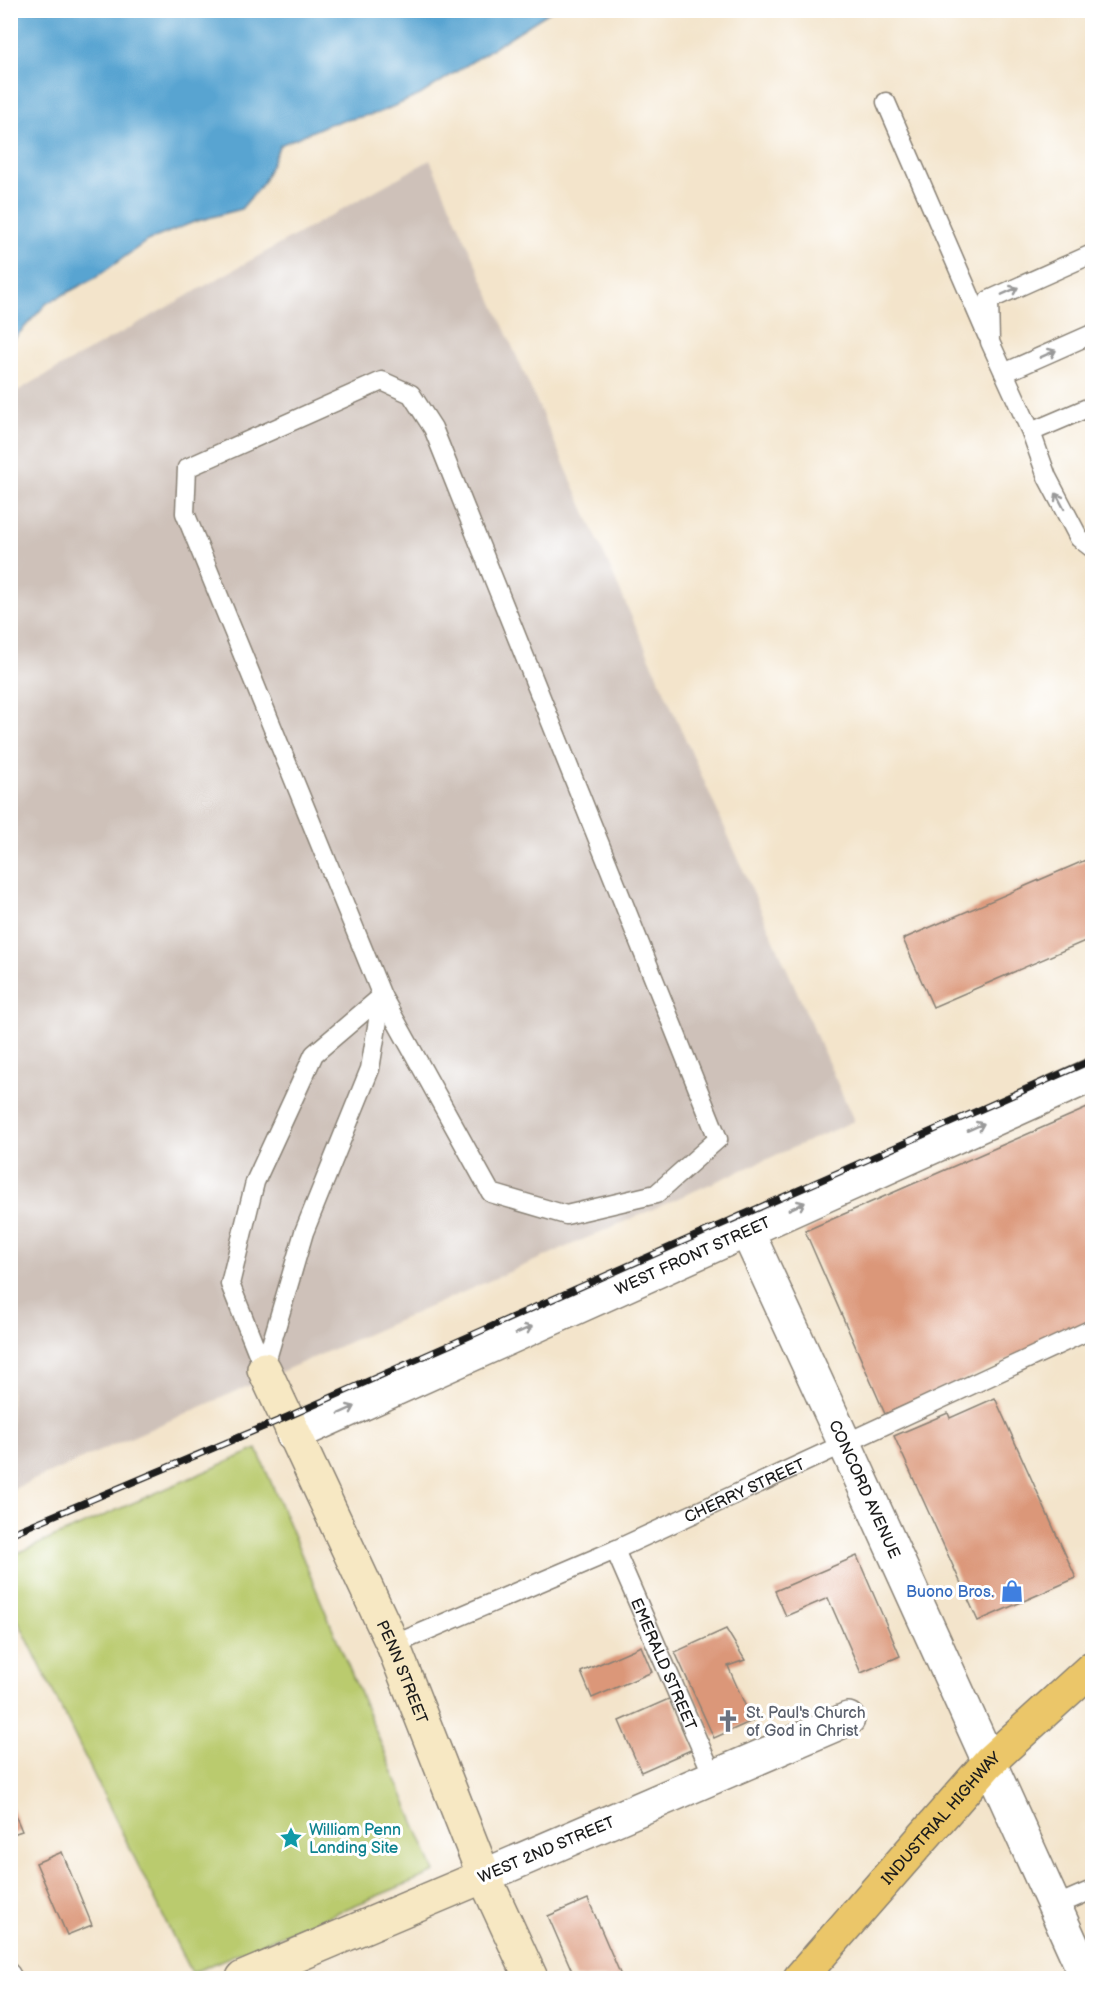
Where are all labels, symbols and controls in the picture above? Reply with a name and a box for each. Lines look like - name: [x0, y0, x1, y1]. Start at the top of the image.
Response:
- one-way arrow: [1001, 284, 1019, 296]
- one-way arrow: [1039, 348, 1057, 359]
- one-way arrow: [1054, 493, 1066, 510]
- one-way arrow: [966, 1120, 984, 1132]
- one-way arrow: [788, 1200, 806, 1211]
- street label: WEST FRONT STREET: [612, 1213, 774, 1300]
- one-way arrow: [515, 1323, 533, 1335]
- one-way arrow: [337, 1404, 355, 1416]
- street label: CONCORD AVENUE: [824, 1417, 904, 1562]
- street label: CHERRY STREET: [682, 1455, 809, 1528]
- shop icon: Buono Bros.: [999, 1578, 1025, 1604]
- place label: Buono Bros.: [906, 1583, 994, 1602]
- street label: EMERALD STREET: [626, 1595, 700, 1734]
- street label: PENN STREET: [372, 1618, 431, 1727]
- place label: St. Paul's Church of God in Christ: [746, 1704, 866, 1741]
- church icon: St. Paul's Church of God in Christ: [715, 1708, 741, 1734]
- street label: INDUSTRIAL HIGHWAY: [878, 1748, 1005, 1889]
- street label: WEST 2ND STREET: [475, 1813, 618, 1888]
- place label: William Penn Landing Site: [309, 1821, 401, 1858]
- place icon: William Penn Landing Site: [278, 1825, 304, 1851]

